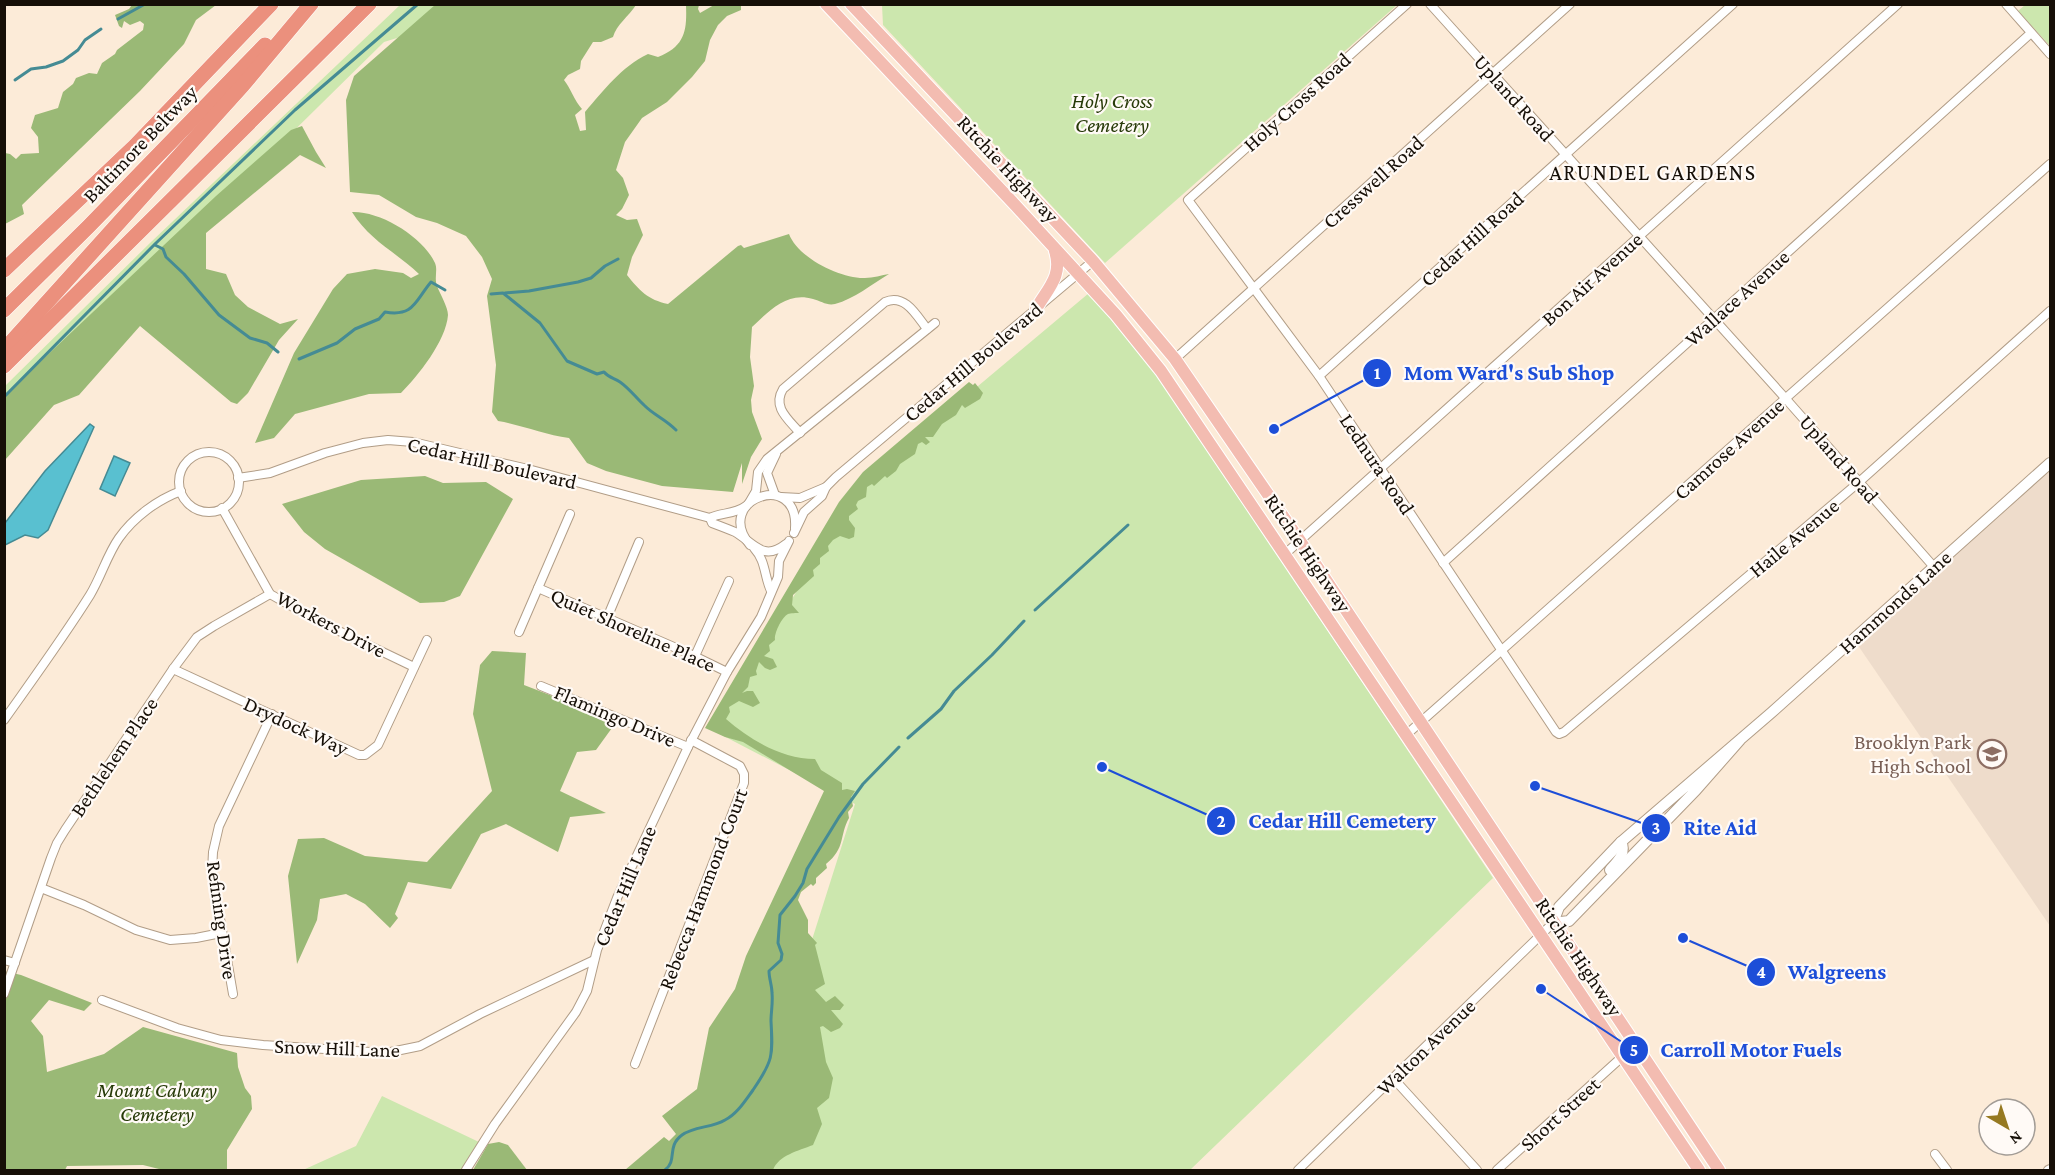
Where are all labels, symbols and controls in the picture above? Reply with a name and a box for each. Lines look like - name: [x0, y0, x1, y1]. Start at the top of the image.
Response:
- street label: Holy Cross Road: [1238, 48, 1356, 156]
- street label: Upland Road: [1469, 50, 1559, 146]
- street label: Baltimore Beltway: [78, 80, 202, 208]
- park label: Holy Cross Cemetery: [1071, 89, 1153, 137]
- street label: Ritchie Highway: [952, 110, 1064, 228]
- street label: Cresswell Road: [1318, 131, 1428, 233]
- district label: ARUNDEL GARDENS: [1549, 160, 1757, 185]
- street label: Cedar Hill Road: [1415, 186, 1529, 292]
- street label: Bon Air Avenue: [1536, 227, 1648, 331]
- street label: Wallace Avenue: [1680, 245, 1794, 351]
- street label: Cedar Hill Boulevard: [899, 297, 1047, 427]
- callout: Mom Ward's Sub Shop: [1362, 353, 1627, 393]
- text: Mom Ward's Sub Shop: [1404, 360, 1614, 385]
- text: 1: [1374, 363, 1381, 383]
- street label: Camrose Avenue: [1669, 393, 1789, 505]
- street label: Lednura Road: [1334, 409, 1420, 519]
- street label: Upland Road: [1794, 410, 1884, 508]
- street label: Cedar Hill Boulevard: [405, 432, 579, 494]
- street label: Ritchie Highway: [1260, 489, 1357, 617]
- street label: Haile Avenue: [1744, 494, 1844, 582]
- street label: Hammonds Lane: [1834, 545, 1956, 659]
- street label: Quiet Shoreline Place: [547, 583, 719, 677]
- street label: Workers Drive: [272, 585, 390, 663]
- street label: Flamingo Drive: [551, 680, 679, 752]
- street label: Drydock Way: [240, 691, 352, 761]
- street label: Bethlehem Place: [65, 693, 163, 821]
- place label: Brooklyn Park High School: [1854, 730, 1971, 778]
- school or university icon: Brooklyn Park High School: [1976, 738, 2008, 770]
- street label: Rebecca Hammond Court: [654, 784, 753, 993]
- callout: Cedar Hill Cemetery: [1206, 801, 1448, 841]
- text: Cedar Hill Cemetery: [1248, 808, 1436, 833]
- callout: Rite Aid: [1641, 808, 1769, 848]
- text: 2: [1216, 811, 1226, 831]
- text: Rite Aid: [1683, 815, 1757, 840]
- text: 3: [1652, 818, 1660, 838]
- street label: Cedar Hill Lane: [589, 822, 661, 950]
- street label: Refining Drive: [202, 859, 242, 981]
- street label: Ritchie Highway: [1531, 893, 1628, 1021]
- callout: Walgreens: [1746, 952, 1898, 992]
- text: Walgreens: [1787, 959, 1886, 984]
- text: 4: [1756, 962, 1766, 982]
- street label: Walton Avenue: [1372, 994, 1480, 1100]
- callout: Carroll Motor Fuels: [1619, 1030, 1854, 1070]
- street label: Snow Hill Lane: [274, 1034, 400, 1062]
- text: Carroll Motor Fuels: [1660, 1037, 1842, 1062]
- text: 5: [1630, 1040, 1638, 1060]
- street label: Short Street: [1515, 1071, 1606, 1156]
- park label: Mount Calvary Cemetery: [96, 1078, 217, 1126]
- north arrow: [1977, 1097, 2037, 1157]
- text: N: [2006, 1128, 2026, 1148]

